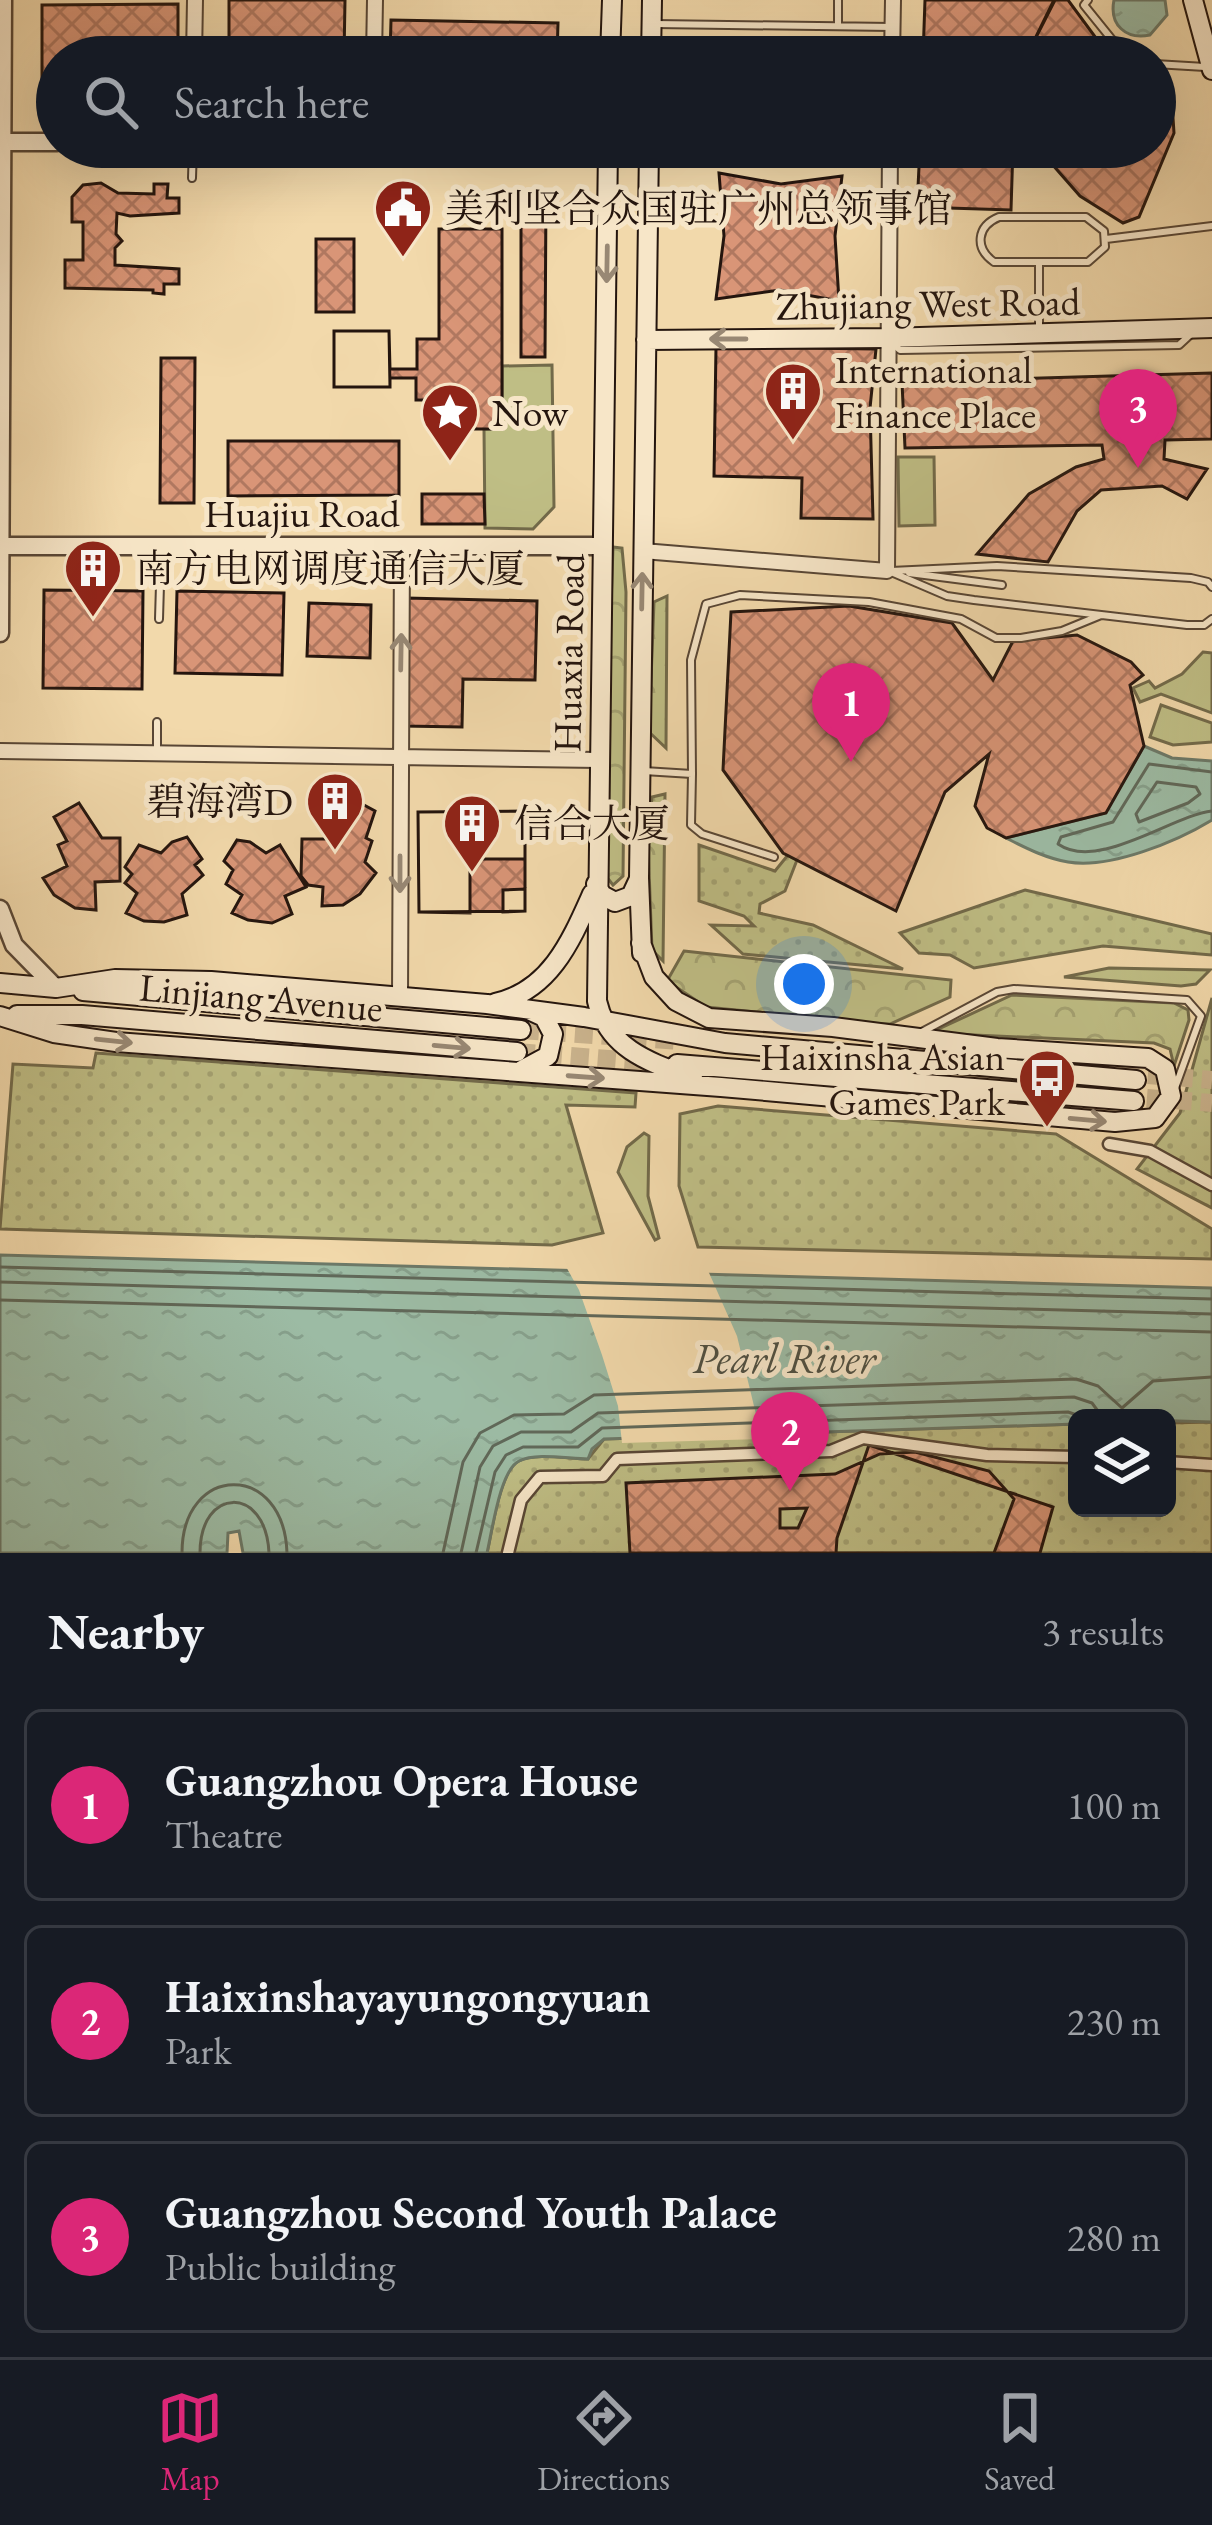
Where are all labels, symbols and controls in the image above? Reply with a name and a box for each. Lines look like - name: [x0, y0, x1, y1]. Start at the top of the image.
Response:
- search box: [36, 36, 1176, 168]
- icon: search: [78, 69, 144, 135]
- text: Search here: [174, 73, 369, 131]
- public building icon: 美利坚合众国驻广州总领事馆: [372, 177, 434, 259]
- place label: 美利坚合众国驻广州总领事馆: [445, 183, 952, 234]
- one-way arrow: [595, 244, 618, 283]
- street label: Zhujiang West Road: [775, 275, 1081, 332]
- one-way arrow: [709, 328, 748, 350]
- place label: International Finance Place: [835, 344, 1036, 440]
- building icon: International Finance Place: [762, 360, 824, 442]
- pin: 3: [1099, 369, 1177, 468]
- place icon: Now: [419, 381, 481, 463]
- place label: Now: [492, 387, 569, 438]
- street label: Huajiu Road: [204, 488, 400, 539]
- building icon: 南方电网调度通信大厦: [62, 537, 124, 619]
- place label: 南方电网调度通信大厦: [135, 543, 525, 594]
- street label: Huaxia Road: [541, 553, 596, 753]
- one-way arrow: [631, 572, 653, 611]
- one-way arrow: [390, 633, 413, 672]
- pin: 1: [812, 663, 890, 762]
- building icon: 碧海湾D: [304, 770, 366, 852]
- place label: 碧海湾D: [147, 776, 293, 827]
- building icon: 信合大厦: [441, 792, 503, 874]
- place label: 信合大厦: [514, 798, 670, 849]
- one-way arrow: [389, 854, 411, 893]
- your location: [774, 954, 834, 1014]
- street label: Linjiang Avenue: [137, 961, 385, 1034]
- one-way arrow: [94, 1030, 133, 1052]
- place label: Haixinsha Asian Games Park: [760, 1031, 1006, 1127]
- one-way arrow: [432, 1036, 471, 1059]
- bus stop icon: Haixinsha Asian Games Park: [1016, 1047, 1078, 1129]
- one-way arrow: [566, 1066, 605, 1089]
- one-way arrow: [1068, 1109, 1107, 1132]
- water label: Pearl River: [693, 1331, 878, 1386]
- pin: 2: [751, 1392, 829, 1491]
- map controls: [1068, 1409, 1176, 1517]
- button: layers: [1068, 1409, 1176, 1517]
- text: Nearby: [48, 1598, 204, 1664]
- text: 3 results: [1042, 1606, 1164, 1657]
- text: Guangzhou Opera House: [165, 1751, 638, 1809]
- text: 1: [80, 1780, 100, 1831]
- text: 100 m: [1067, 1780, 1161, 1831]
- text: Theatre: [165, 1809, 282, 1860]
- text: Haixinshayayungongyuan: [165, 1967, 651, 2025]
- text: 2: [80, 1996, 100, 2047]
- text: 230 m: [1067, 1996, 1161, 2047]
- text: Park: [165, 2025, 231, 2076]
- text: Guangzhou Second Youth Palace: [165, 2183, 777, 2241]
- text: 3: [80, 2212, 100, 2263]
- text: 280 m: [1067, 2212, 1161, 2263]
- text: Public building: [165, 2241, 396, 2292]
- tab: Map: [157, 2385, 223, 2500]
- tab: Directions: [537, 2385, 670, 2500]
- tab: Saved: [984, 2385, 1055, 2500]

